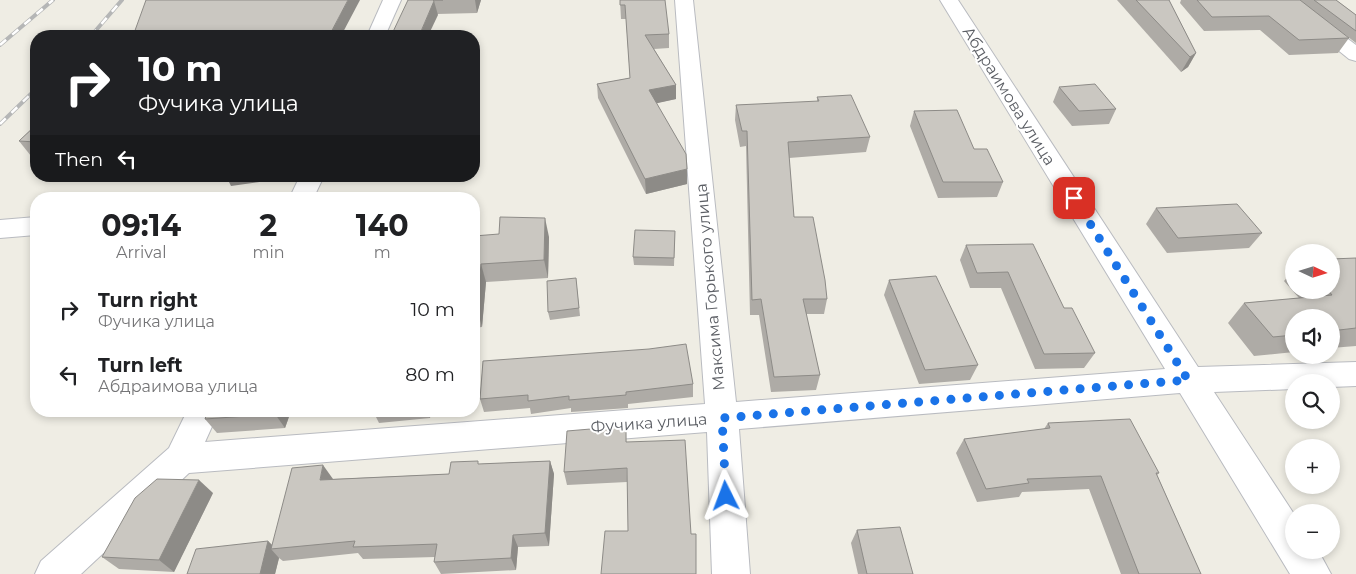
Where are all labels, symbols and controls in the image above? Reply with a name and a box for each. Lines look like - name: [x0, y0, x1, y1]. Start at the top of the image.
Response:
- street label: Абдраимова улица: [959, 23, 1059, 169]
- text: 10 m: [138, 47, 222, 90]
- icon: right: [55, 50, 120, 115]
- text: Фучика улица: [138, 90, 299, 117]
- icon: left: [113, 145, 141, 173]
- text: Then: [55, 148, 103, 171]
- pin: [1053, 177, 1095, 219]
- street label: Максима Горького улица: [691, 183, 729, 391]
- icon: arrive: [1060, 184, 1088, 212]
- text: 09:14: [101, 207, 181, 244]
- text: 2: [260, 207, 277, 244]
- text: 140: [356, 207, 409, 244]
- text: Arrival: [116, 243, 166, 262]
- text: min: [252, 243, 285, 262]
- text: m: [374, 243, 391, 262]
- north arrow: [1285, 244, 1340, 299]
- map controls: [1285, 244, 1340, 559]
- text: Turn right: [98, 289, 198, 312]
- icon: right: [55, 296, 83, 324]
- text: 10 m: [410, 298, 455, 321]
- button: sound: [1285, 309, 1340, 364]
- text: Фучика улица: [98, 312, 215, 331]
- text: Turn left: [98, 354, 183, 377]
- icon: left: [55, 361, 83, 389]
- text: 80 m: [405, 363, 455, 386]
- button: search: [1285, 374, 1340, 429]
- text: Абдраимова улица: [98, 377, 258, 396]
- street label: Фучика улица: [590, 409, 708, 437]
- button: +: [1285, 439, 1340, 494]
- position arrow: [699, 469, 751, 521]
- button: −: [1285, 504, 1340, 559]

